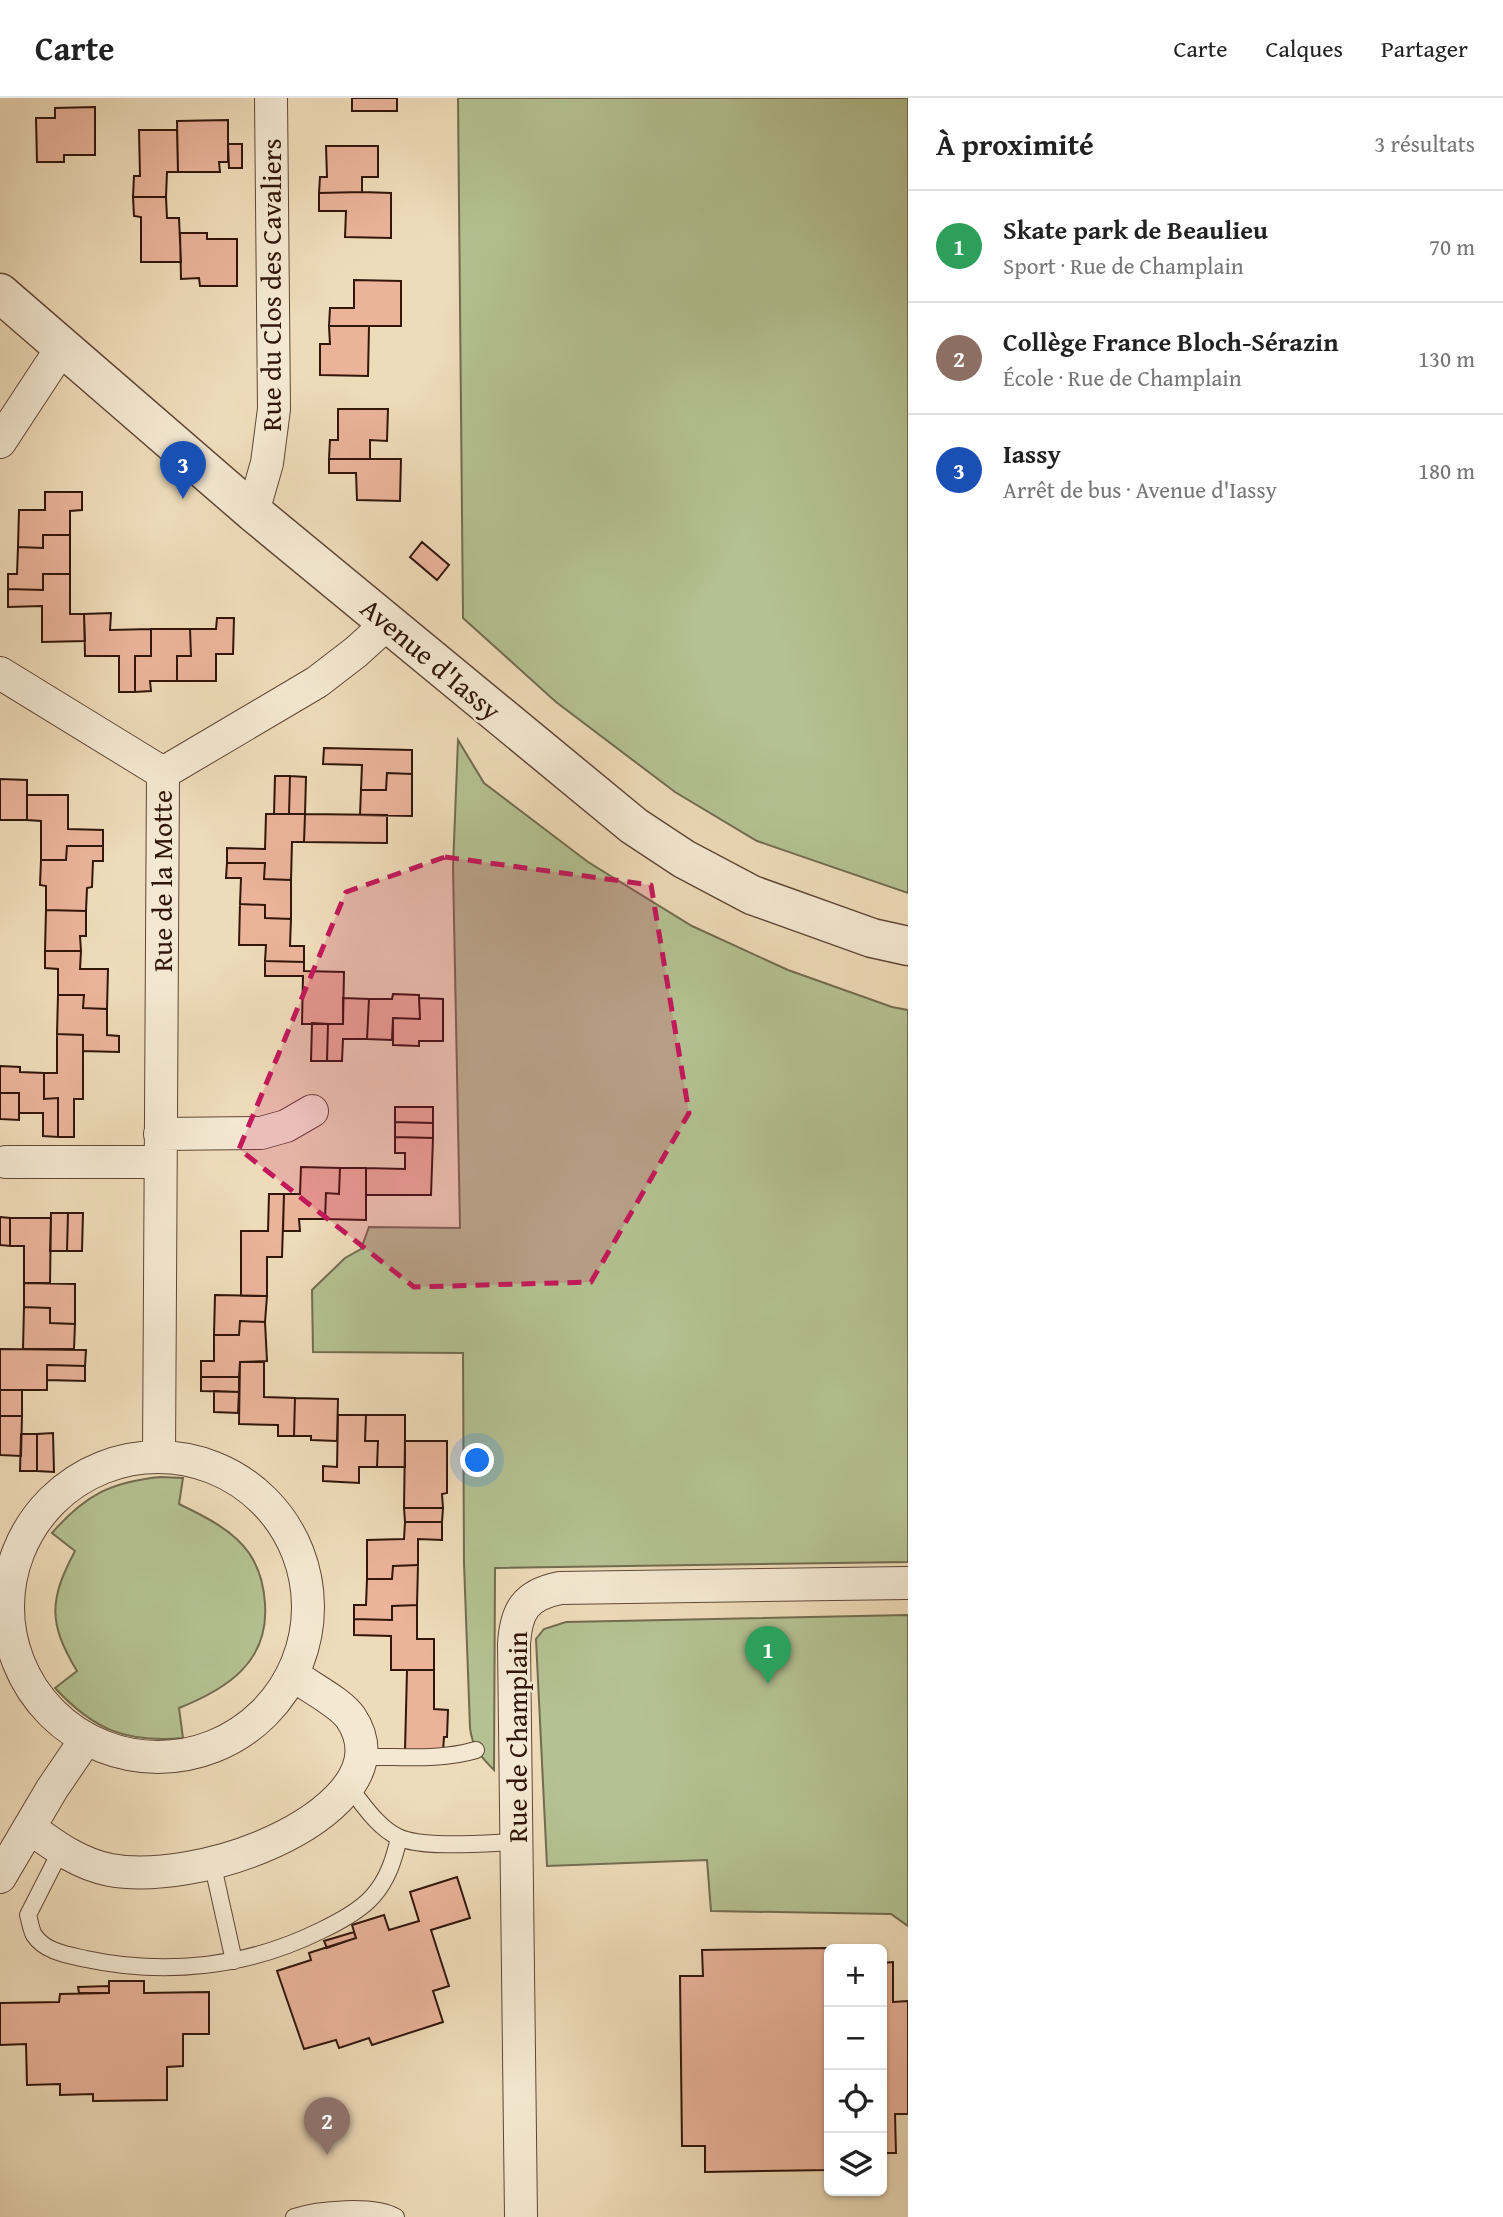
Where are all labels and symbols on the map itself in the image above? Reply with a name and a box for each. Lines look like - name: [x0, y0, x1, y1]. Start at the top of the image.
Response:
- street label: Rue du Clos des Cavaliers: [250, 138, 291, 432]
- pin: 3: [160, 441, 206, 499]
- street label: Avenue d'Iassy: [352, 588, 511, 730]
- street label: Rue de la Motte: [141, 790, 182, 972]
- your location: [460, 1443, 494, 1477]
- pin: 1: [745, 1626, 791, 1684]
- street label: Rue de Champlain: [496, 1631, 537, 1843]
- pin: 2: [304, 2097, 350, 2155]

